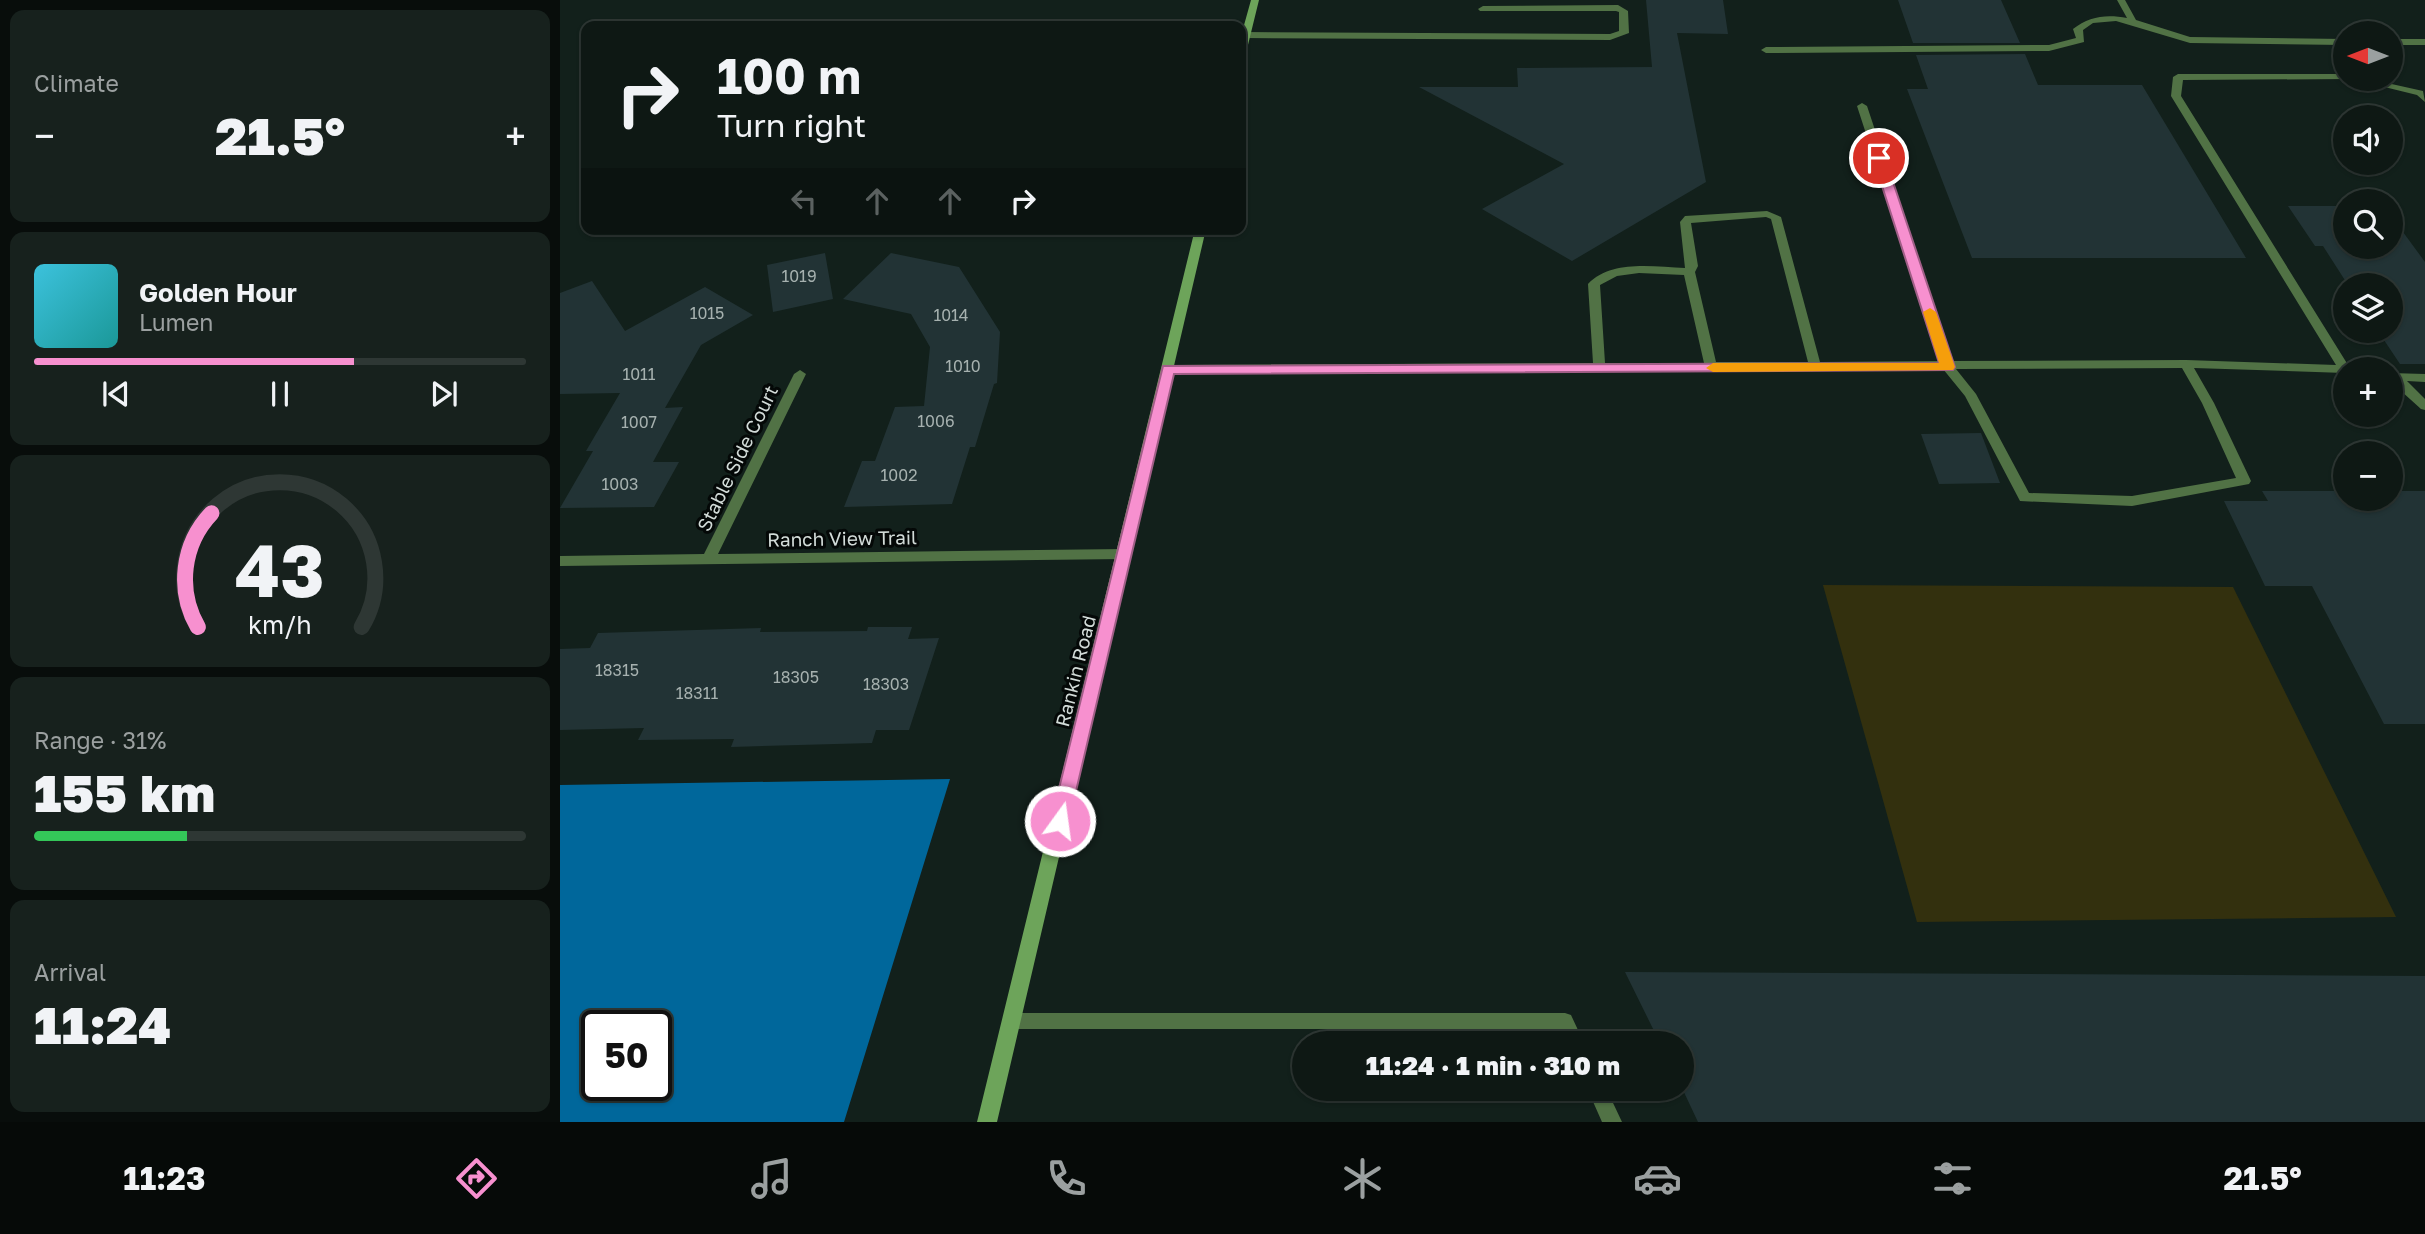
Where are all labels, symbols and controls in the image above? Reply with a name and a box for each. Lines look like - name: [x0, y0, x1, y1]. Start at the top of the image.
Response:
- north arrow: [2333, 21, 2403, 91]
- map controls: [2333, 21, 2403, 511]
- text: 100 m: [717, 46, 861, 105]
- icon: right: [602, 49, 693, 140]
- text: Climate: [34, 69, 119, 97]
- text: 21.5°: [215, 104, 345, 166]
- button: sound: [2333, 105, 2403, 175]
- text: Turn right: [717, 106, 866, 144]
- text: −: [34, 113, 55, 158]
- text: +: [505, 113, 526, 158]
- pin: [1849, 128, 1909, 188]
- icon: arrive: [1860, 139, 1898, 177]
- icon: left: [785, 182, 823, 220]
- icon: ahead: [858, 182, 896, 220]
- icon: ahead: [931, 182, 969, 220]
- icon: right: [1004, 182, 1042, 220]
- button: search: [2333, 189, 2403, 259]
- house number: 1019: [781, 266, 817, 286]
- button: layers: [2333, 273, 2403, 343]
- text: Golden Hour: [139, 277, 297, 308]
- house number: 1015: [690, 303, 724, 323]
- house number: 1014: [933, 305, 969, 325]
- text: Lumen: [139, 308, 213, 336]
- house number: 1010: [945, 356, 981, 376]
- button: +: [2333, 357, 2403, 427]
- house number: 1011: [622, 364, 656, 384]
- icon: previous: [97, 375, 135, 413]
- icon: pause: [261, 375, 299, 413]
- icon: next: [425, 375, 463, 413]
- street label: Stable Side Court: [692, 381, 782, 535]
- house number: 1006: [917, 411, 955, 431]
- house number: 1007: [621, 412, 657, 432]
- button: −: [2333, 441, 2403, 511]
- house number: 1002: [881, 465, 917, 485]
- house number: 1003: [602, 474, 638, 494]
- street label: Ranch View Trail: [767, 525, 917, 551]
- text: 43: [235, 526, 325, 613]
- text: km/h: [248, 609, 312, 640]
- street label: Rankin Road: [1050, 613, 1100, 729]
- house number: 18315: [595, 660, 639, 680]
- house number: 18305: [773, 667, 819, 687]
- house number: 18303: [863, 674, 909, 694]
- house number: 18311: [676, 683, 718, 703]
- text: Range · 31%: [34, 726, 166, 754]
- text: 155 km: [34, 761, 215, 823]
- position arrow: [1023, 784, 1097, 858]
- text: Arrival: [34, 958, 106, 986]
- text: 11:24: [34, 993, 171, 1055]
- speed limit sign: 50: [581, 1010, 672, 1101]
- text: 11:24 · 1 min · 310 m: [1366, 1050, 1620, 1081]
- icon: directions: [452, 1154, 501, 1203]
- icon: music: [747, 1154, 796, 1203]
- icon: phone: [1042, 1154, 1091, 1203]
- icon: climate: [1338, 1154, 1387, 1203]
- icon: car: [1633, 1154, 1682, 1203]
- icon: filters: [1928, 1154, 1977, 1203]
- text: 11:23: [123, 1159, 205, 1197]
- text: 21.5°: [2224, 1159, 2302, 1197]

